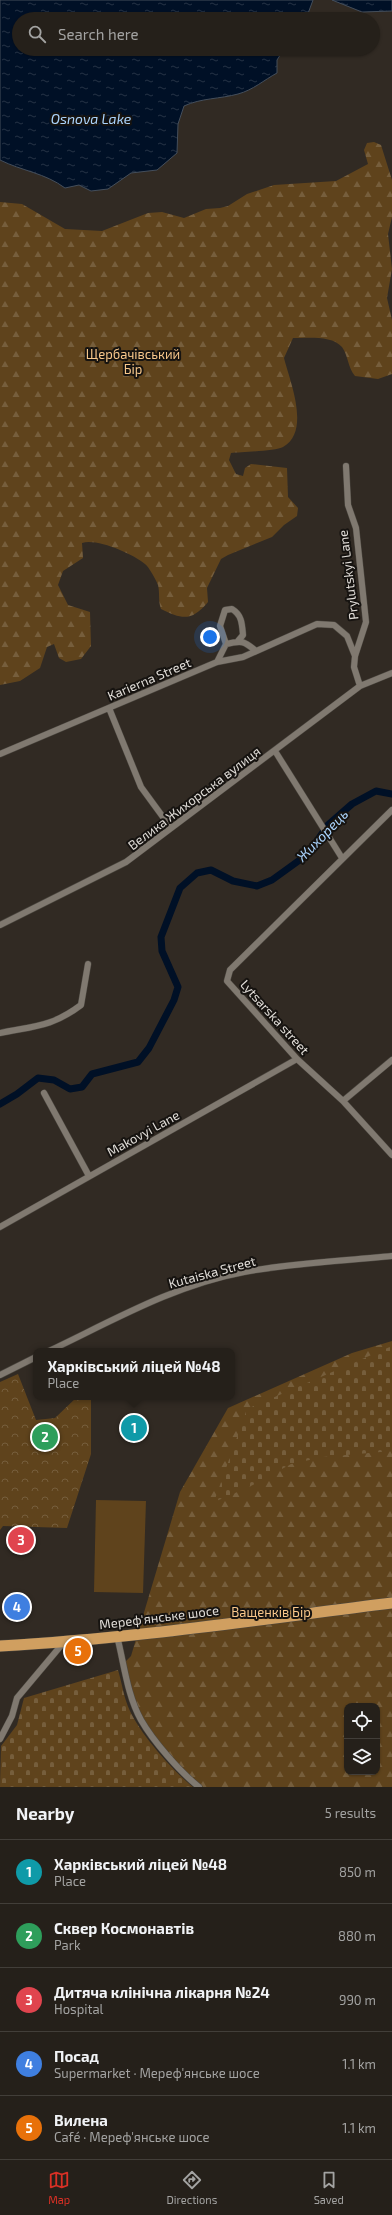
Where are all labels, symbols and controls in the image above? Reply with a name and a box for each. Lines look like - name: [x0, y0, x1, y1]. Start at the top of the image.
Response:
- search box: [12, 12, 380, 56]
- icon: search: [26, 23, 48, 45]
- text: Search here: [58, 25, 139, 43]
- water label: Osnova Lake: [51, 110, 132, 127]
- park label: Щербачівський Бір: [86, 346, 180, 377]
- street label: Prylutskyi Lane: [335, 529, 361, 621]
- your location: [200, 627, 220, 647]
- street label: Karierna Street: [105, 654, 193, 704]
- street label: Велика Жихорська вулиця: [125, 743, 263, 853]
- water label: Жихорець: [292, 805, 351, 866]
- street label: Lytsarska street: [237, 976, 313, 1058]
- street label: Makovyi Lane: [104, 1106, 182, 1160]
- street label: Kutaiska Street: [167, 1253, 257, 1291]
- popup: [33, 1348, 235, 1400]
- text: Харківський ліцей №48: [47, 1357, 221, 1375]
- text: Place: [47, 1375, 79, 1391]
- pin: 1: [121, 1413, 147, 1443]
- pin: 2: [32, 1422, 58, 1452]
- pin: 3: [8, 1525, 34, 1555]
- pin: 4: [4, 1592, 30, 1622]
- street label: Мереф'янське шосе: [98, 1602, 220, 1632]
- park label: Ващенків Бір: [231, 1604, 311, 1620]
- pin: 5: [65, 1636, 91, 1666]
- map controls: [344, 1703, 380, 1775]
- button: locate: [344, 1703, 380, 1739]
- button: layers: [344, 1739, 380, 1775]
- text: Nearby: [16, 1803, 74, 1823]
- text: 5 results: [325, 1805, 376, 1821]
- text: Харківський ліцей №48: [54, 1855, 227, 1873]
- text: 1: [26, 1864, 32, 1880]
- text: 850 m: [339, 1864, 376, 1880]
- text: Place: [54, 1873, 86, 1889]
- text: Сквер Космонавтів: [54, 1919, 194, 1937]
- text: 2: [25, 1928, 33, 1944]
- text: 880 m: [338, 1928, 376, 1944]
- text: Park: [54, 1937, 81, 1953]
- text: Дитяча клінічна лікарня №24: [54, 1983, 270, 2001]
- text: 3: [25, 1992, 33, 2008]
- text: 990 m: [339, 1992, 376, 2008]
- text: Hospital: [54, 2001, 103, 2017]
- text: Посад: [54, 2047, 99, 2065]
- text: 4: [25, 2056, 33, 2072]
- text: 1.1 km: [342, 2056, 376, 2072]
- text: Supermarket · Мереф'янське шосе: [54, 2065, 260, 2081]
- text: Вилена: [54, 2111, 108, 2129]
- text: 5: [25, 2120, 33, 2136]
- text: 1.1 km: [342, 2120, 376, 2136]
- text: Café · Мереф'янське шосе: [54, 2129, 210, 2145]
- tab: Map: [48, 2169, 70, 2206]
- tab: Directions: [167, 2169, 217, 2206]
- tab: Saved: [314, 2169, 344, 2206]

